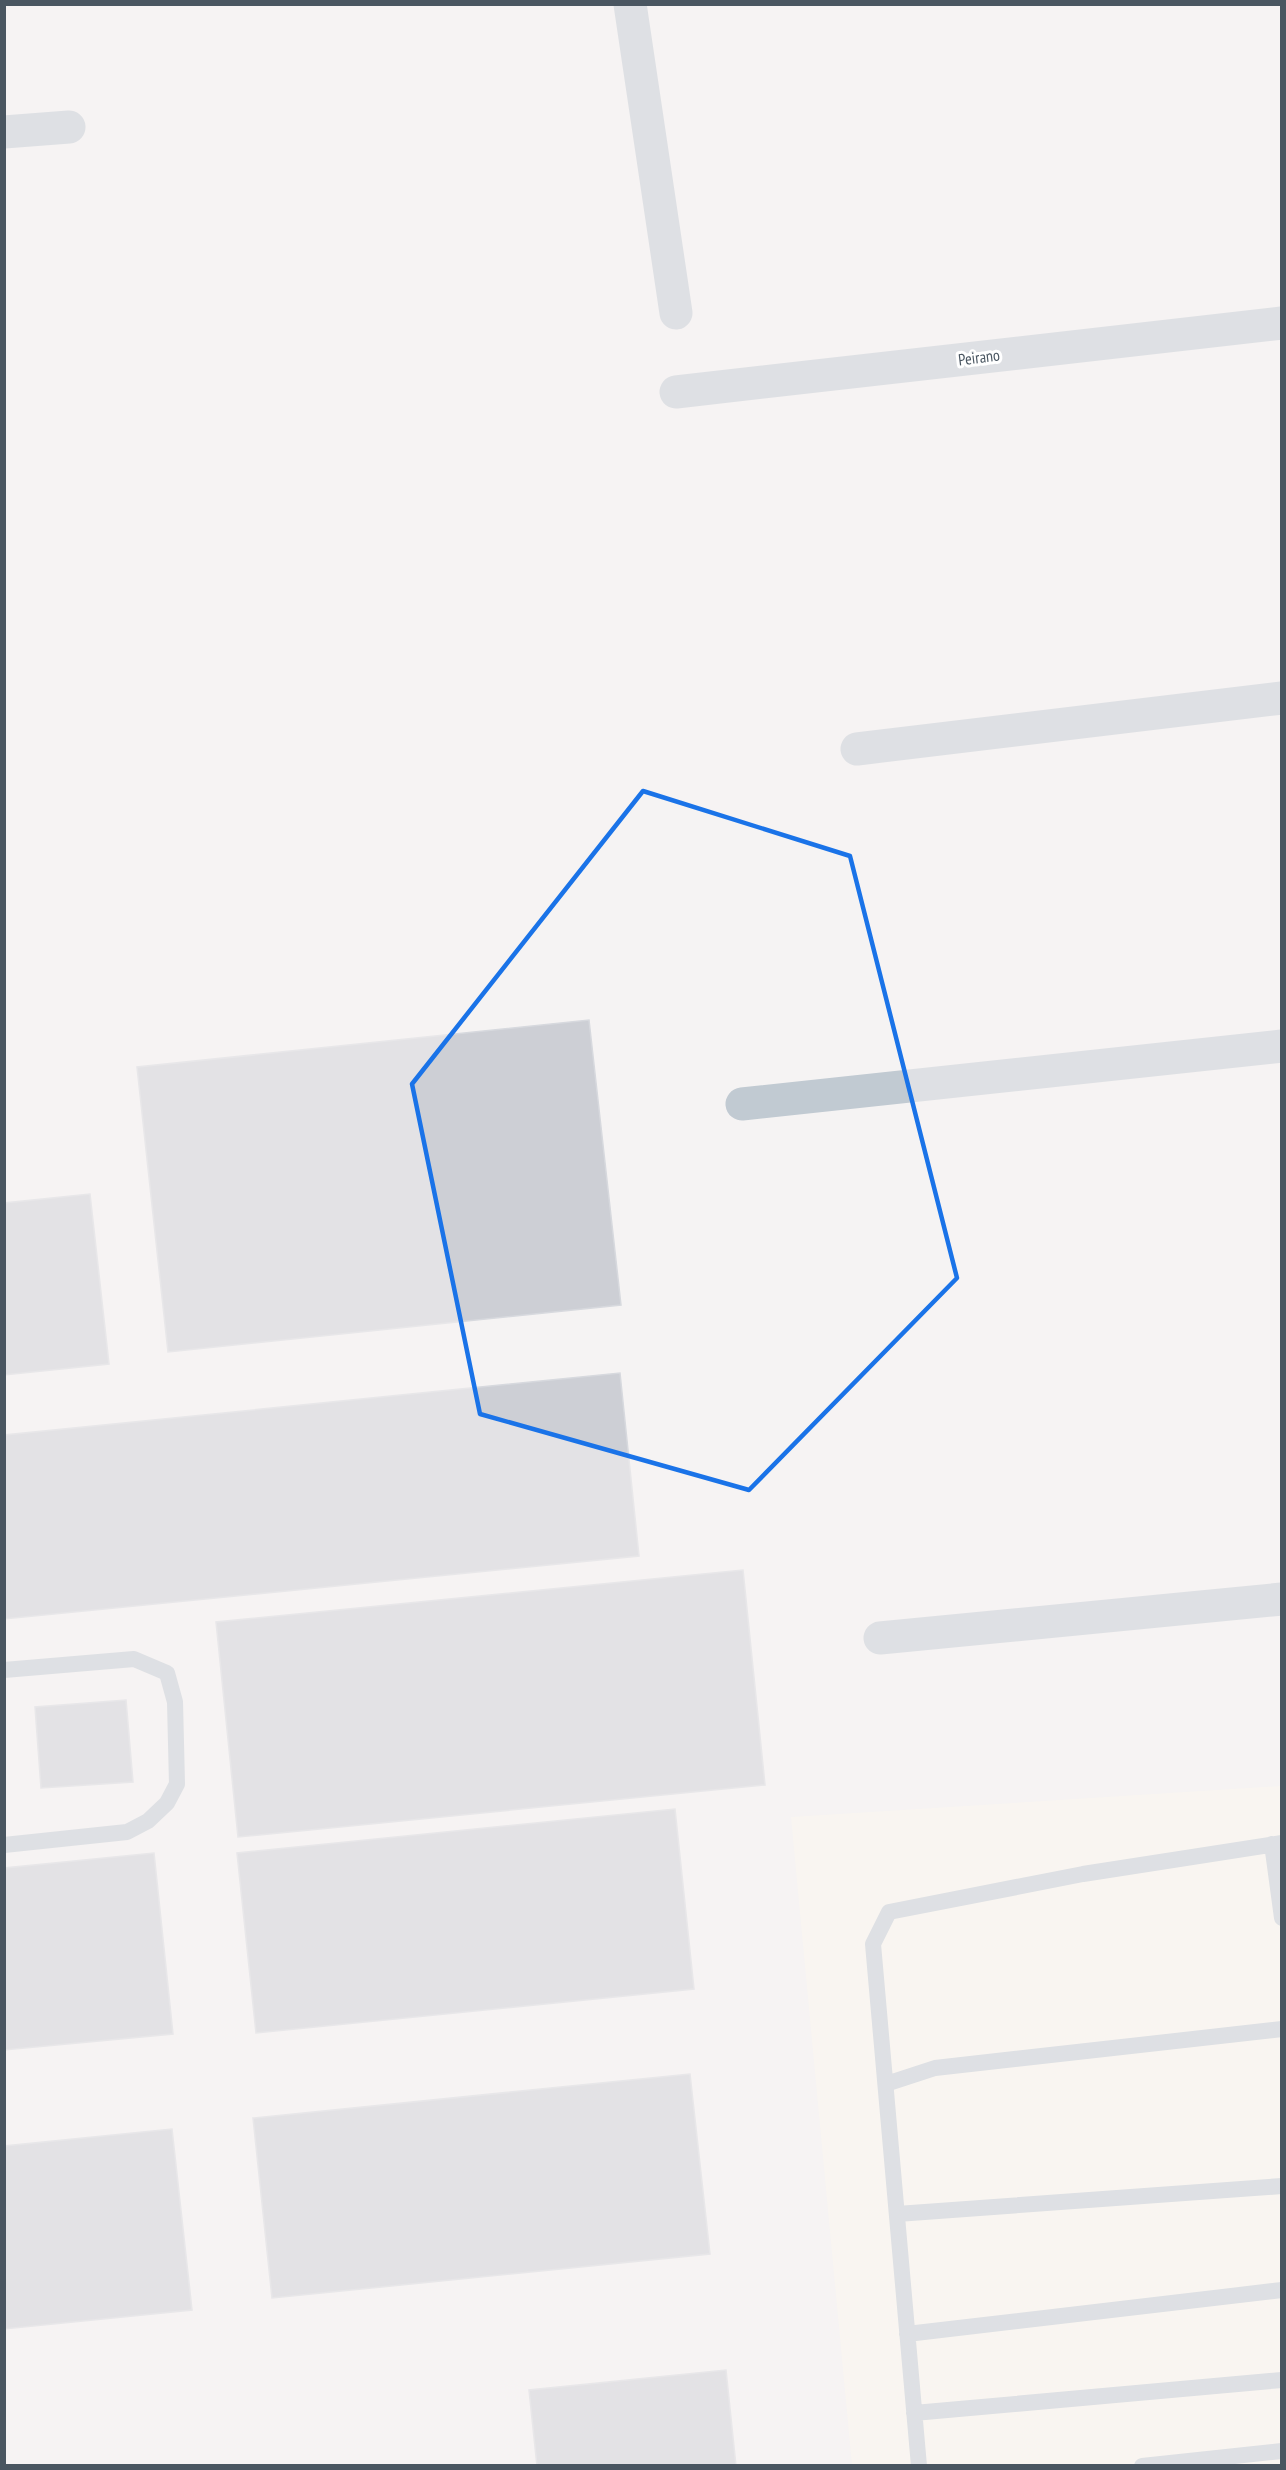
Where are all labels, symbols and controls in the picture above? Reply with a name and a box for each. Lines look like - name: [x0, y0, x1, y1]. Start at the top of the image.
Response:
- street label: Peirano: [957, 345, 1001, 369]

